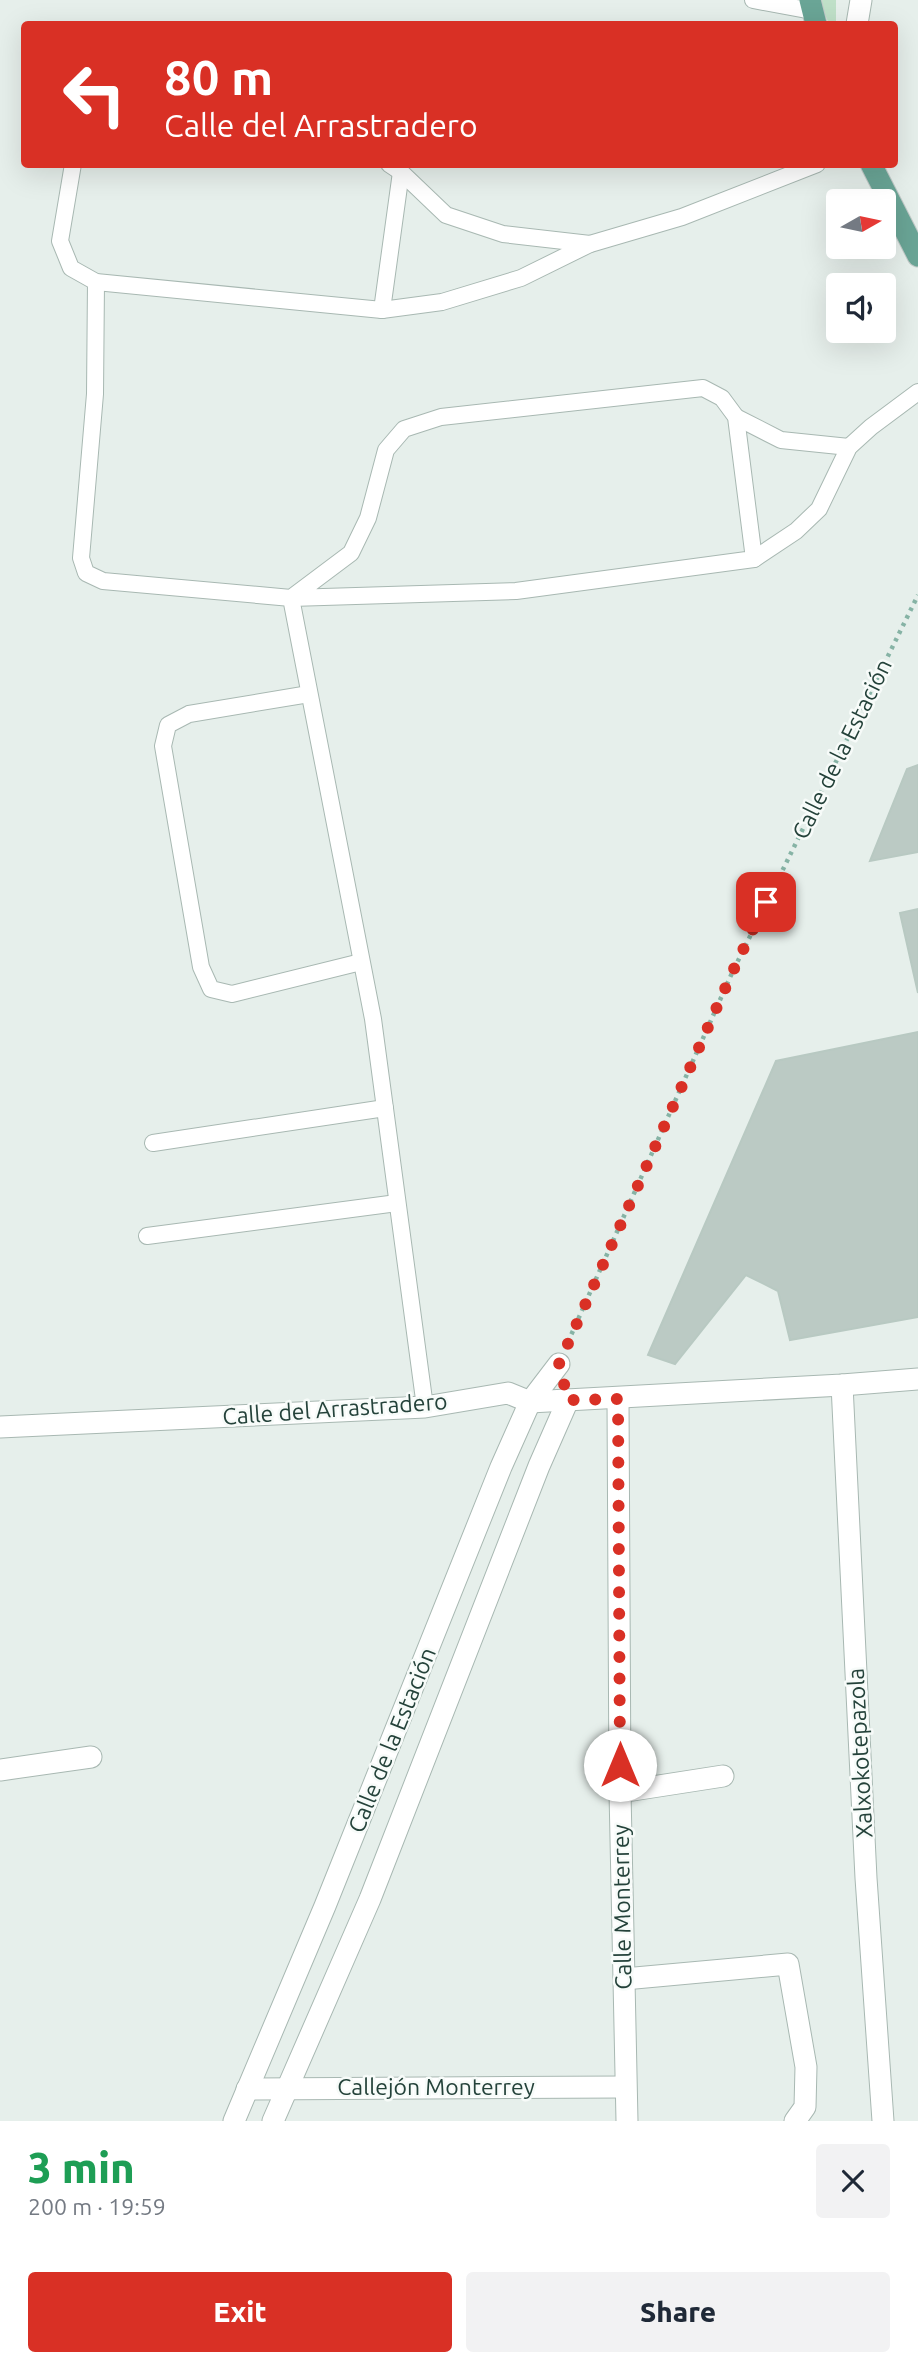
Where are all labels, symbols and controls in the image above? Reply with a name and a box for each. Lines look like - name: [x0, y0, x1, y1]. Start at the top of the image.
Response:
- icon: left: [49, 49, 140, 140]
- text: 80 m: [164, 49, 273, 104]
- text: Calle del Arrastradero: [164, 107, 478, 143]
- north arrow: [826, 189, 896, 259]
- map controls: [826, 189, 896, 343]
- button: sound: [826, 273, 896, 343]
- street label: Calle de la Estación: [787, 655, 896, 843]
- pin: [736, 872, 796, 932]
- icon: arrive: [747, 883, 785, 921]
- street label: Calle del Arrastradero: [222, 1388, 448, 1429]
- street label: Calle de la Estación: [343, 1644, 440, 1836]
- street label: Xalxokotepazola: [843, 1667, 876, 1839]
- position arrow: [583, 1728, 657, 1802]
- street label: Calle Monterrey: [608, 1824, 635, 1990]
- street label: Callejón Monterrey: [337, 2074, 535, 2099]
- text: 3 min: [28, 2144, 135, 2191]
- button: close: [816, 2144, 890, 2218]
- text: 200 m · 19:59: [28, 2194, 166, 2219]
- button: Exit: [28, 2272, 452, 2352]
- button: Share: [466, 2272, 890, 2352]

